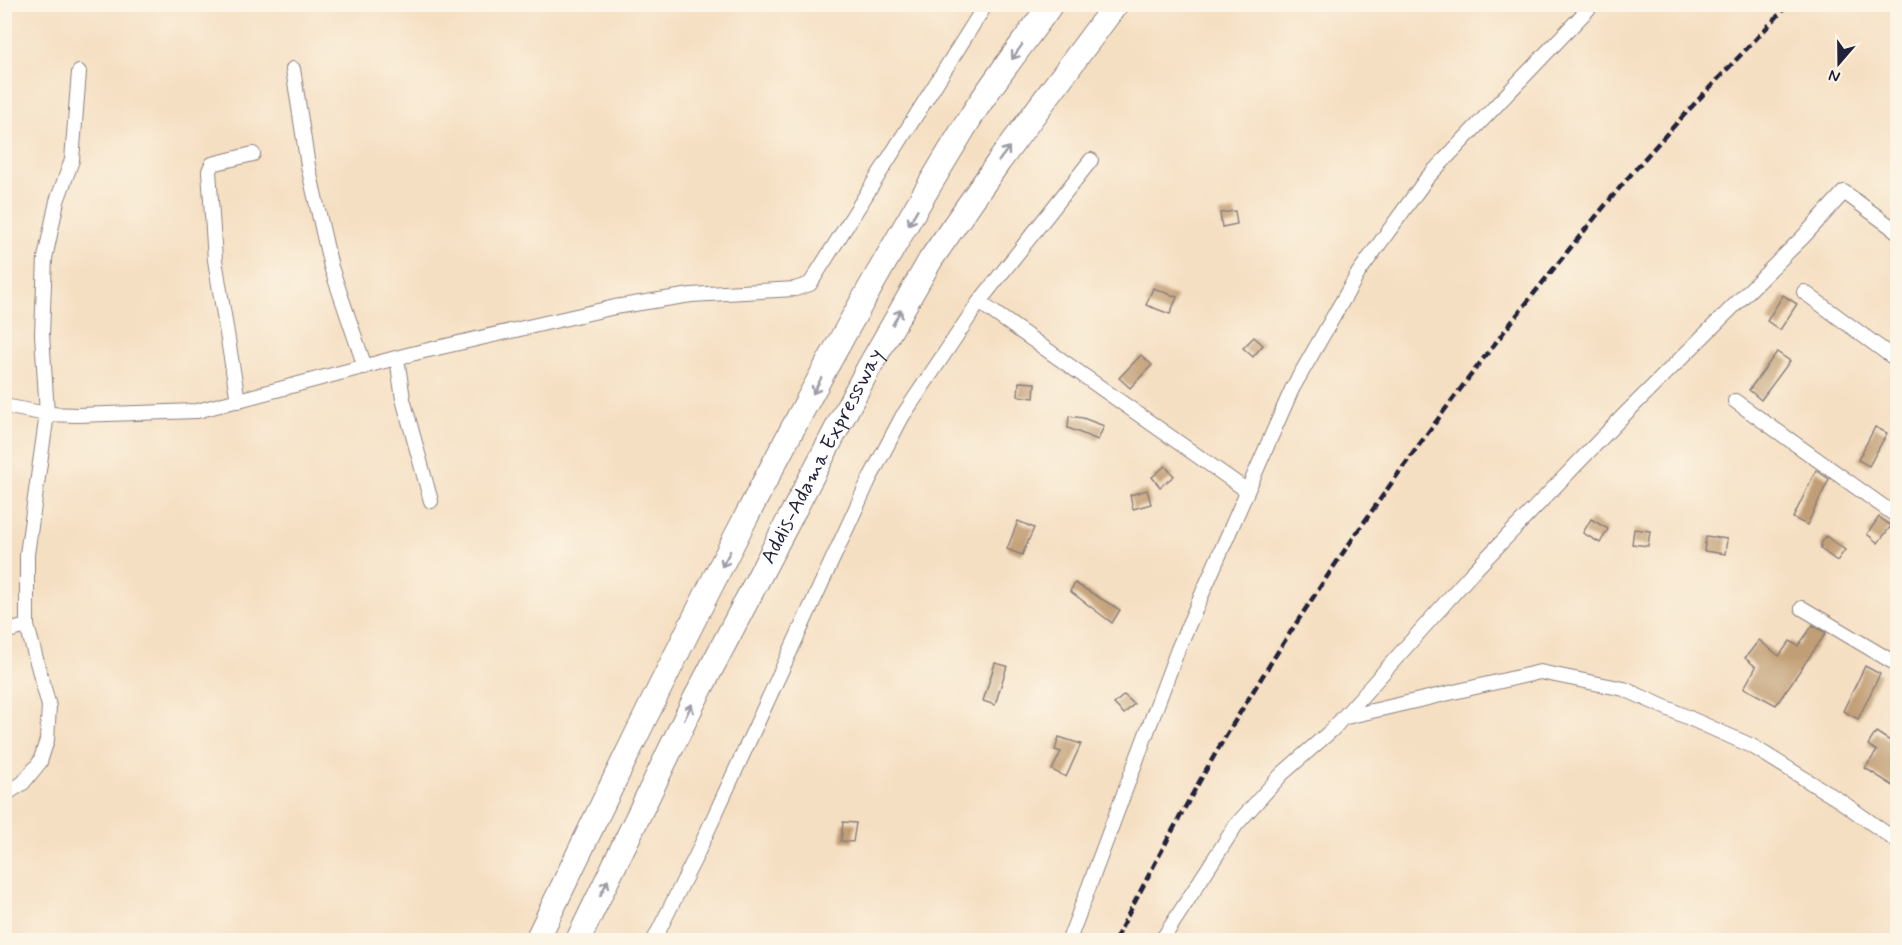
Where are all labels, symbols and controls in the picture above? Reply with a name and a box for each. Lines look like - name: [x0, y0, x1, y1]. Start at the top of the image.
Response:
- north arrow: [1809, 33, 1869, 93]
- one-way arrow: [1011, 44, 1023, 60]
- text: N: [1826, 64, 1843, 87]
- one-way arrow: [998, 147, 1011, 163]
- one-way arrow: [907, 208, 919, 225]
- one-way arrow: [892, 309, 904, 326]
- street label: Addis-Adama Expressway: [754, 344, 891, 569]
- one-way arrow: [810, 377, 822, 395]
- one-way arrow: [720, 549, 731, 567]
- one-way arrow: [683, 704, 695, 722]
- one-way arrow: [598, 879, 610, 897]

